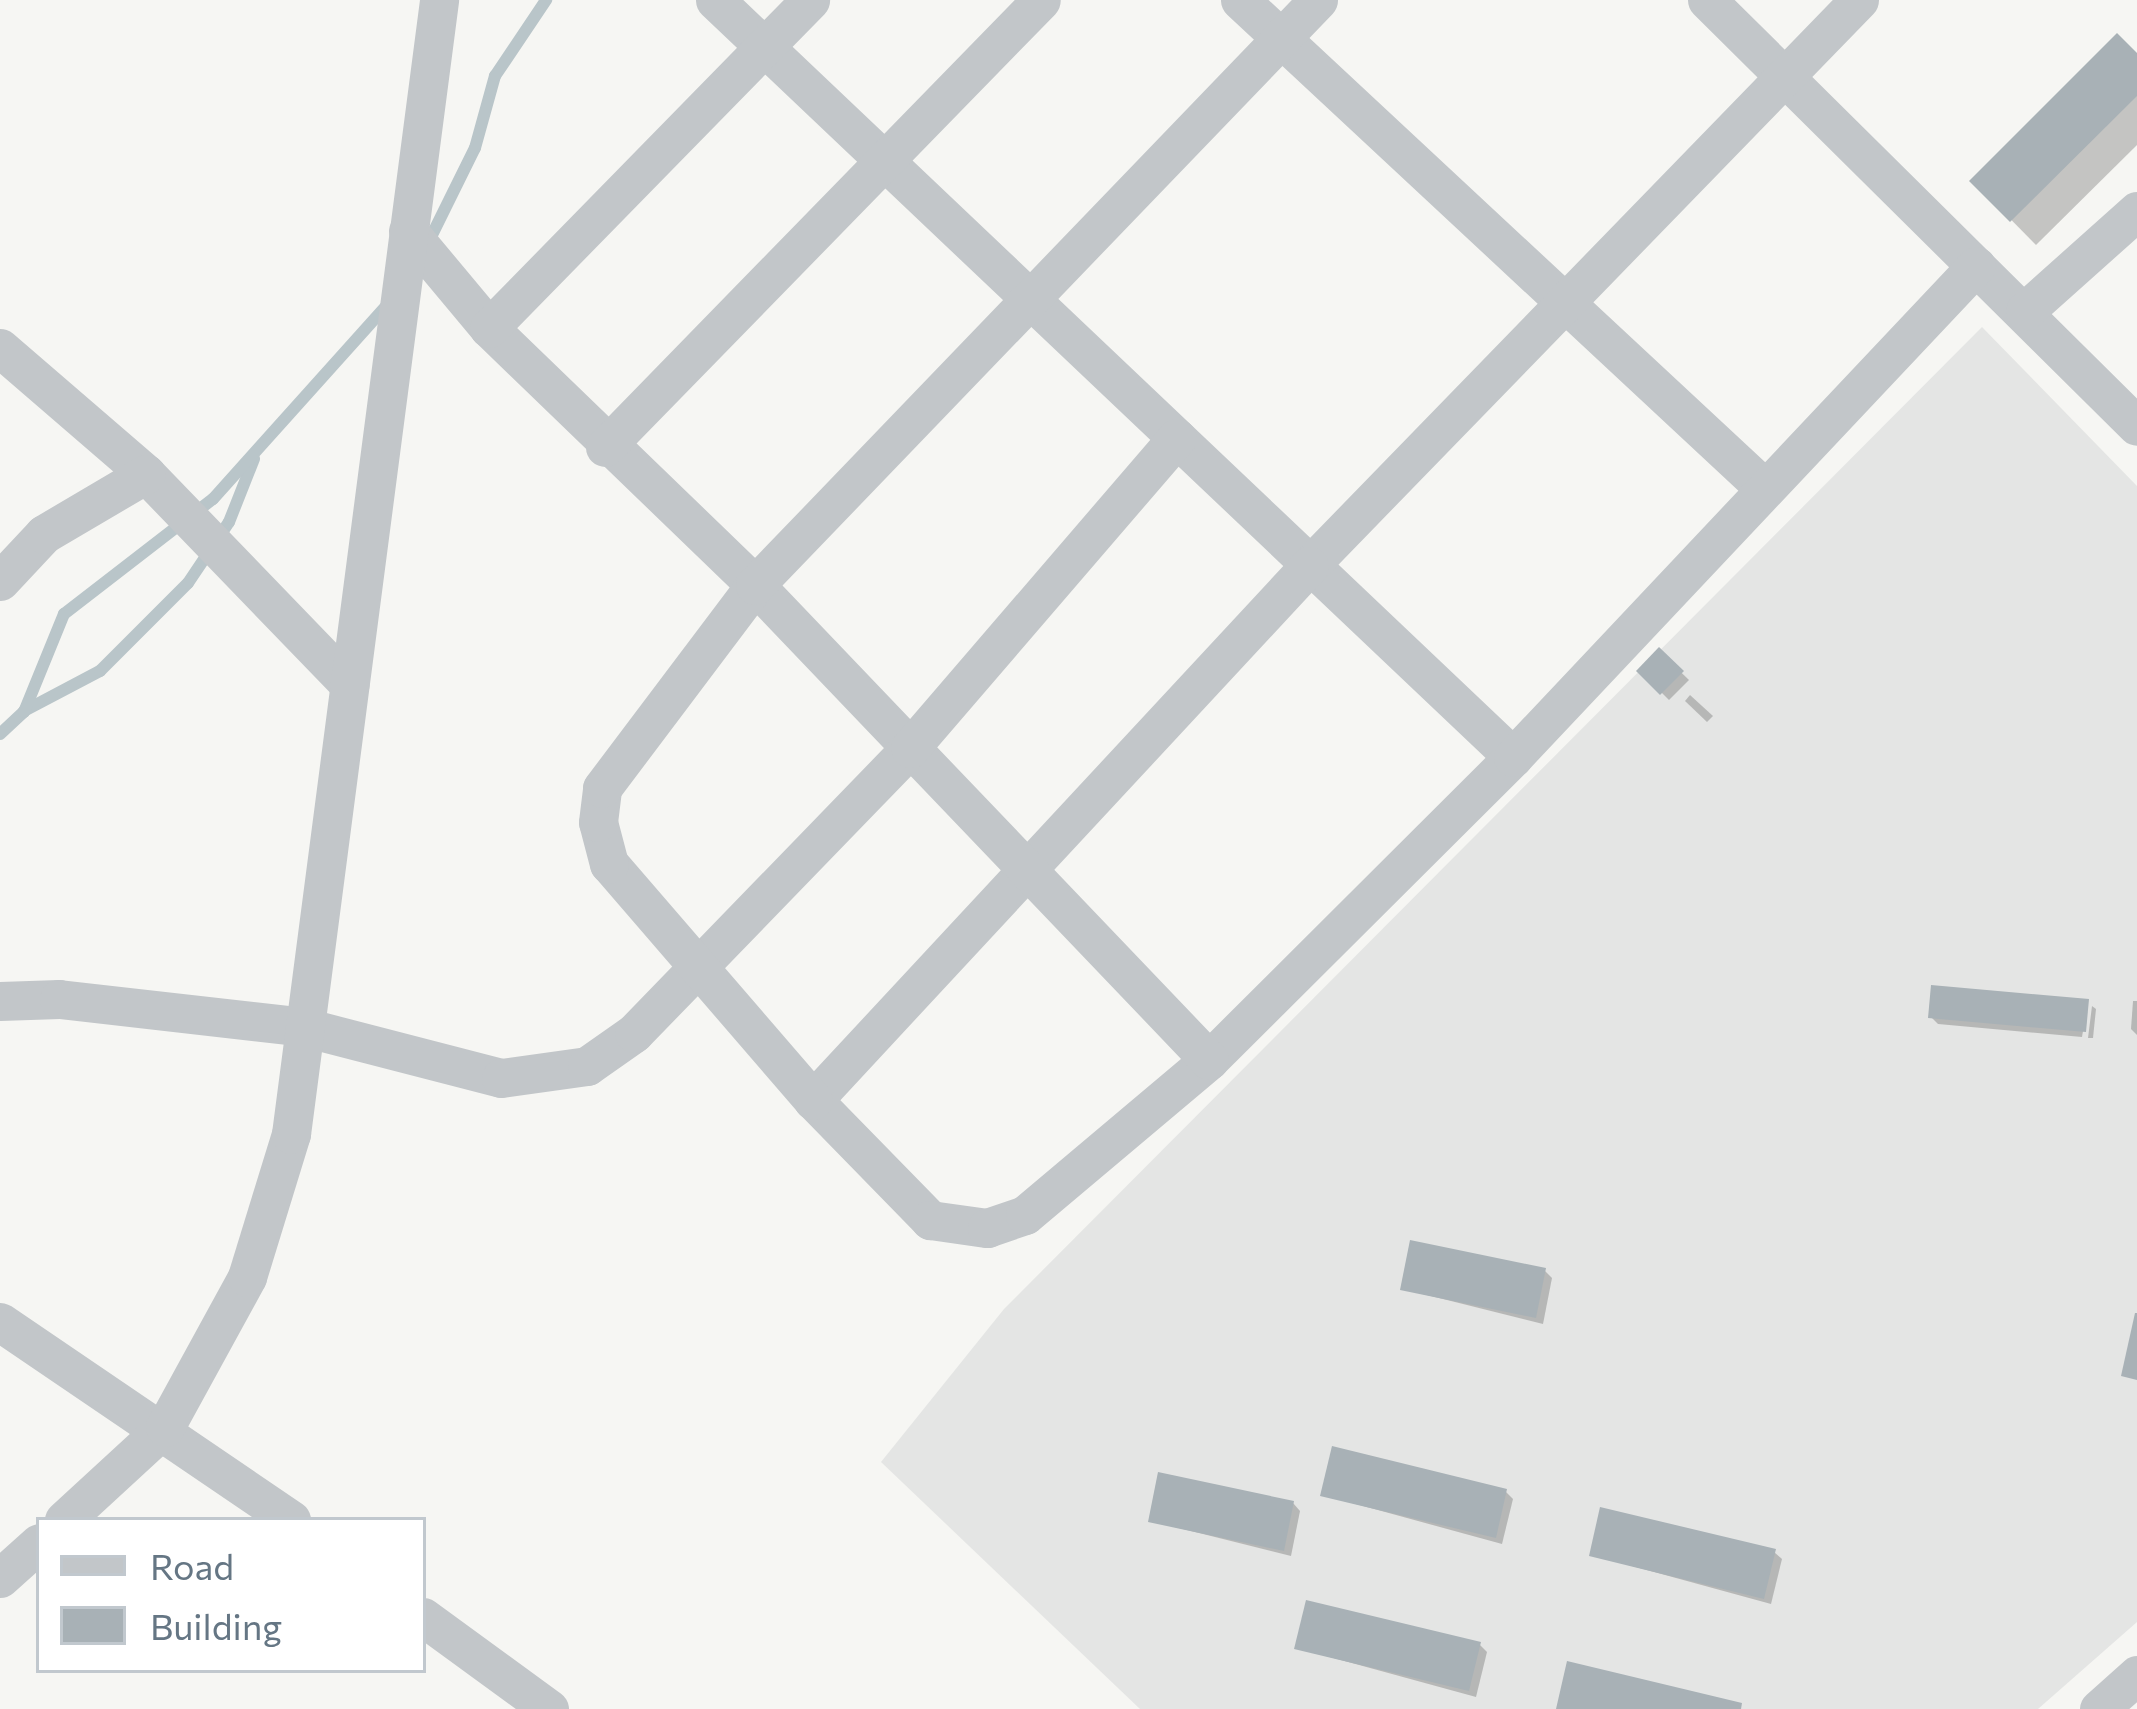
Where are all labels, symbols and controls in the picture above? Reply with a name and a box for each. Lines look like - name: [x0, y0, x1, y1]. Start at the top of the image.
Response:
- legend: [36, 1517, 426, 1673]
- text: Road: [150, 1543, 234, 1587]
- text: Building: [150, 1603, 282, 1647]

